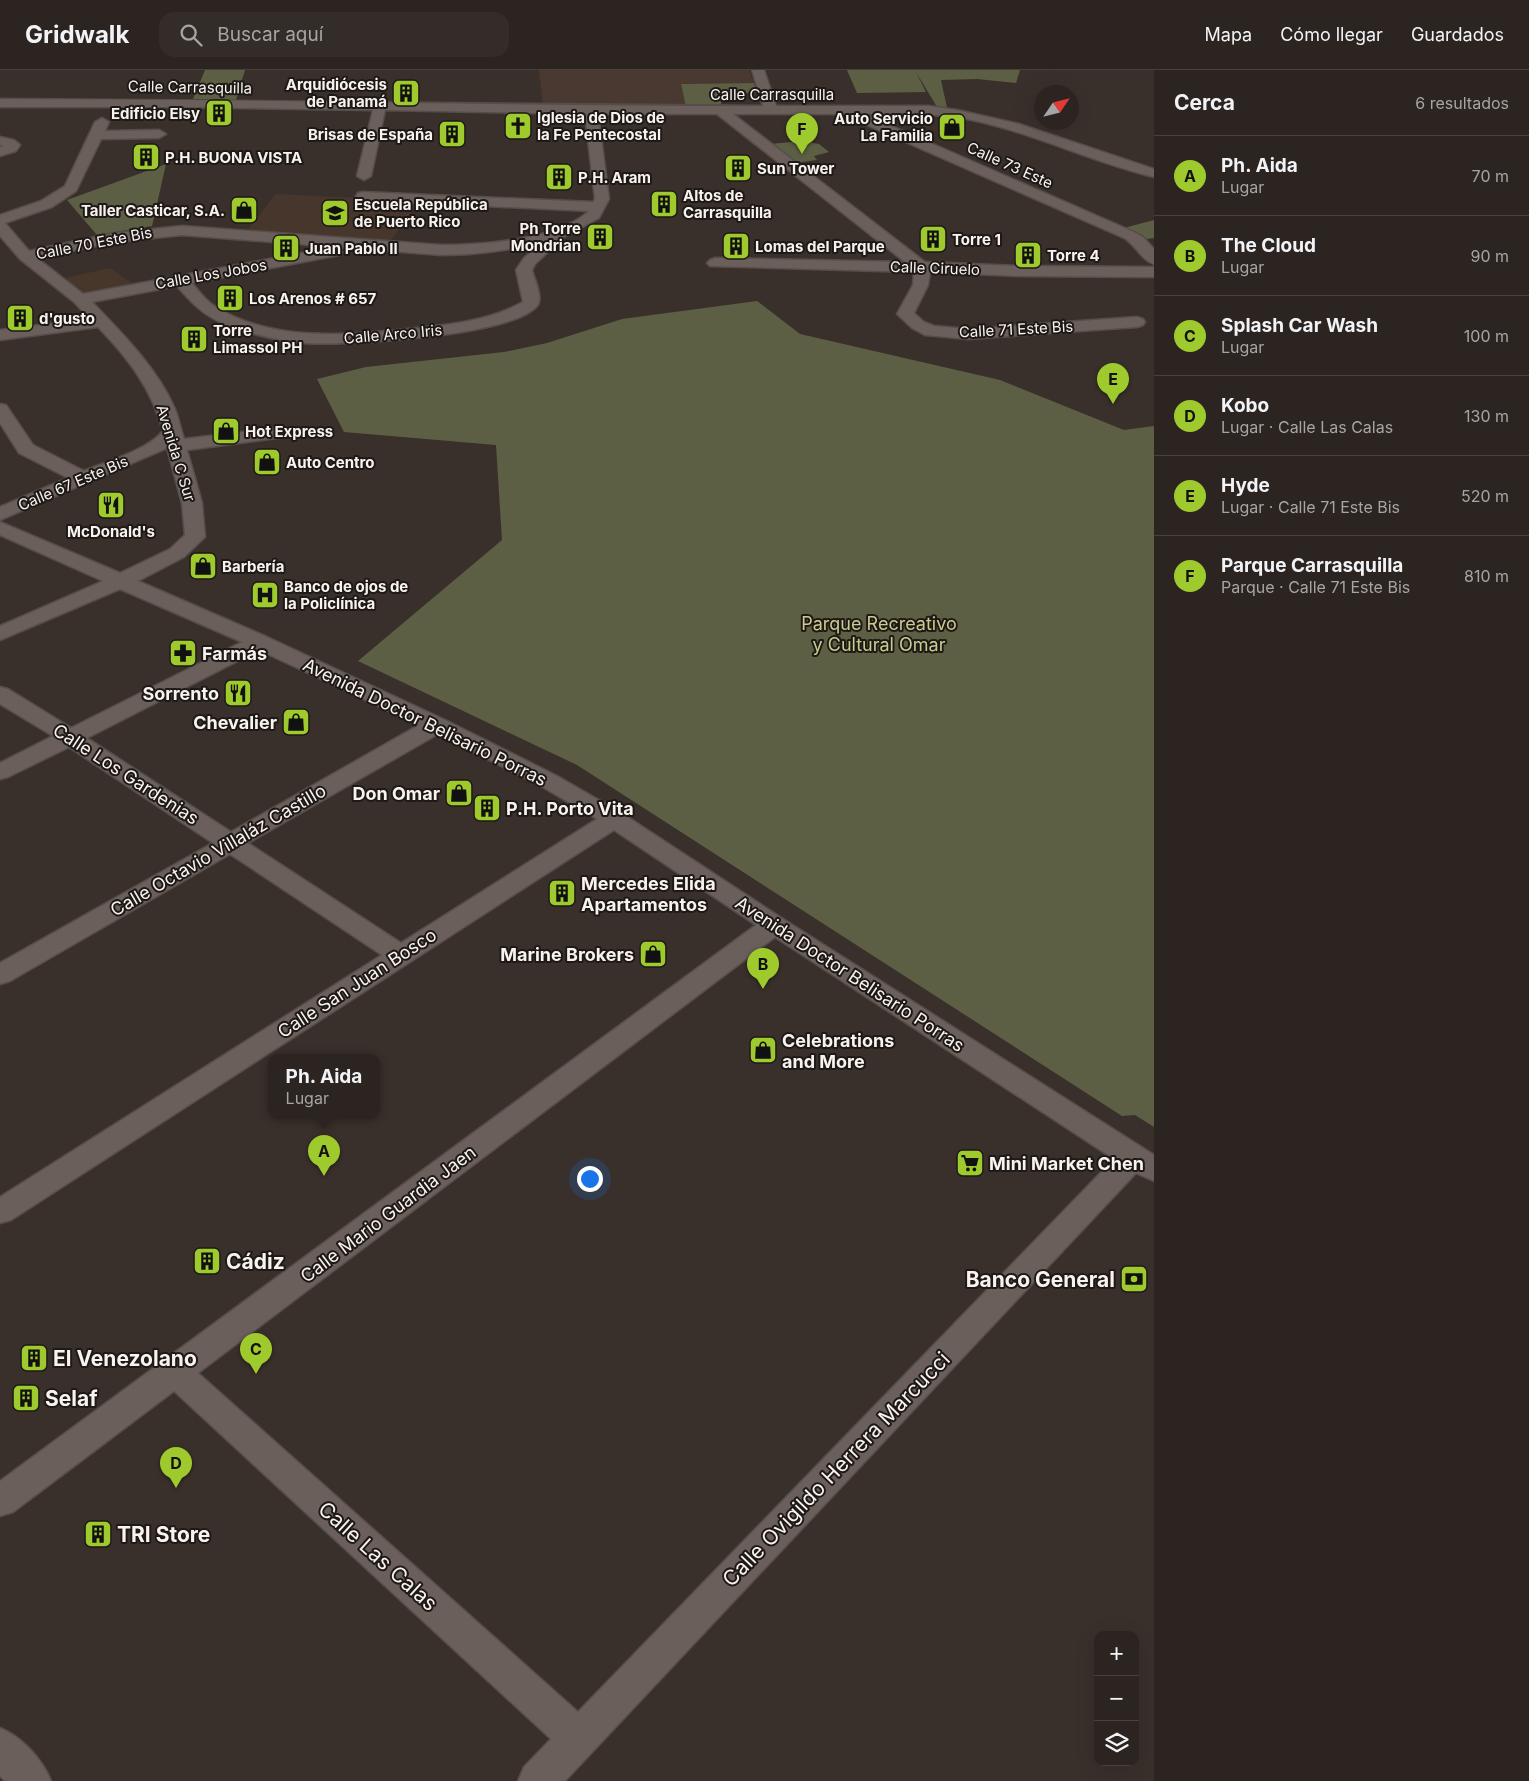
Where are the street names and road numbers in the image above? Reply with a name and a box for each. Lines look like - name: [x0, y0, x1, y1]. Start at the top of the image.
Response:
- street label: Calle Carrasquilla: [128, 76, 252, 98]
- street label: Calle Carrasquilla: [710, 85, 834, 104]
- street label: Calle 73 Este: [964, 138, 1056, 192]
- street label: Calle 70 Este Bis: [34, 222, 154, 264]
- street label: Calle Los Jobos: [154, 255, 268, 293]
- street label: Calle Ciruelo: [890, 257, 980, 279]
- street label: Calle 71 Este Bis: [958, 317, 1074, 341]
- street label: Calle Arco Iris: [343, 320, 443, 348]
- street label: Avenida C Sur: [152, 402, 200, 504]
- street label: Calle 67 Este Bis: [15, 451, 131, 515]
- street label: Avenida Doctor Belisario Porras: [300, 654, 550, 790]
- street label: Calle Los Gardenias: [49, 719, 203, 829]
- street label: Calle Octavio Villaláz Castillo: [107, 780, 329, 920]
- street label: Avenida Doctor Belisario Porras: [732, 892, 968, 1056]
- street label: Calle San Juan Bosco: [274, 924, 440, 1042]
- street label: Calle Mario Guardia Jaen: [296, 1141, 480, 1287]
- street label: Calle Ovigildo Herrera Marcucci: [717, 1347, 955, 1591]
- street label: Calle Las Calas: [313, 1496, 443, 1616]

